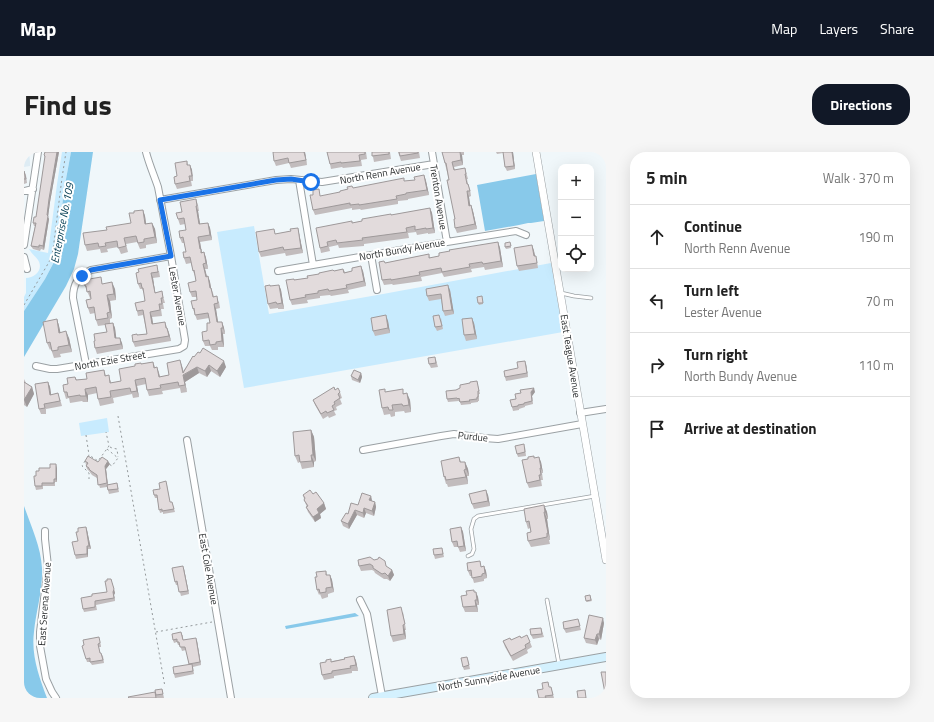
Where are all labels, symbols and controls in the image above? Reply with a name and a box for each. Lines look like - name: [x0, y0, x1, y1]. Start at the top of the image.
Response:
- text: Map: [20, 14, 56, 43]
- text: Map: [771, 18, 797, 39]
- text: Layers: [819, 18, 858, 39]
- text: Share: [880, 18, 914, 39]
- text: Find us: [24, 83, 112, 126]
- button: Directions: [812, 84, 910, 125]
- street label: North Renn Avenue: [338, 159, 422, 188]
- street label: Trenton Avenue: [426, 163, 451, 231]
- map controls: [558, 164, 594, 272]
- button: +: [558, 164, 594, 200]
- text: 5 min: [646, 165, 687, 191]
- text: Walk · 370 m: [823, 168, 894, 188]
- route start: [302, 173, 320, 191]
- water label: Enterprise No. 109: [46, 181, 78, 265]
- button: −: [558, 200, 594, 236]
- text: Continue: [684, 215, 742, 238]
- icon: ahead: [646, 226, 668, 248]
- text: 190 m: [858, 227, 894, 247]
- street label: North Bundy Avenue: [358, 235, 446, 264]
- button: locate: [558, 236, 594, 272]
- text: North Renn Avenue: [684, 238, 790, 258]
- street label: Lester Avenue: [165, 265, 190, 327]
- route end: [73, 267, 91, 285]
- text: Turn left: [684, 279, 739, 302]
- icon: left: [646, 290, 668, 312]
- text: 70 m: [866, 291, 894, 311]
- text: Lester Avenue: [684, 302, 762, 322]
- street label: East Teague Avenue: [557, 313, 585, 399]
- text: Turn right: [684, 343, 748, 366]
- street label: North Ezie Street: [73, 347, 147, 374]
- icon: right: [646, 354, 668, 376]
- text: 110 m: [858, 355, 894, 375]
- text: North Bundy Avenue: [684, 366, 797, 386]
- text: Arrive at destination: [684, 417, 817, 440]
- icon: arrive: [646, 418, 668, 440]
- street label: Purdue: [457, 427, 489, 446]
- street label: East Cole Avenue: [195, 532, 222, 606]
- street label: East Serena Avenue: [34, 562, 55, 646]
- street label: North Sunnyside Avenue: [437, 662, 541, 695]

